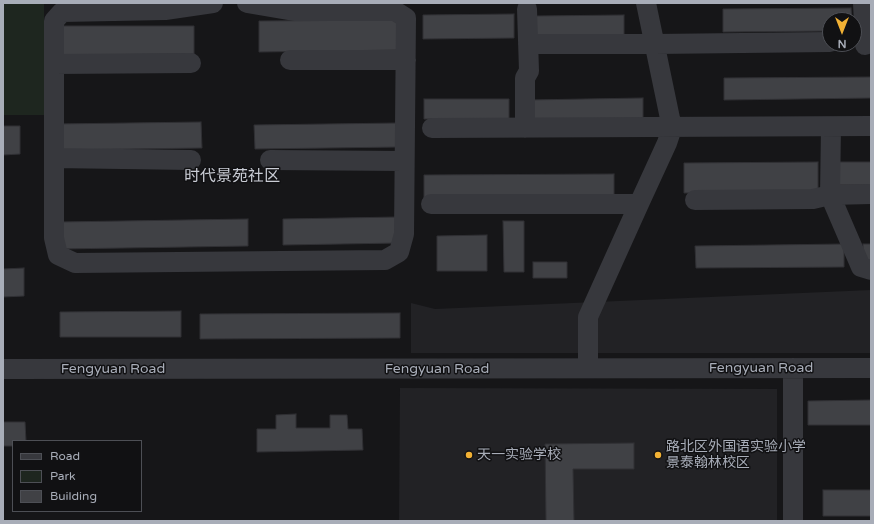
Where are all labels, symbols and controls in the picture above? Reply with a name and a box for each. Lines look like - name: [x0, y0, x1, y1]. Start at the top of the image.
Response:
- north arrow: [822, 12, 862, 52]
- text: N: [838, 37, 846, 50]
- district label: 时代景苑社区: [184, 167, 280, 187]
- street label: Fengyuan Road: [709, 360, 813, 376]
- street label: Fengyuan Road: [61, 361, 165, 377]
- street label: Fengyuan Road: [385, 361, 489, 377]
- place label: 路北区外国语实验小学 景泰翰林校区: [666, 439, 806, 472]
- legend: [12, 440, 142, 512]
- place label: 天一实验学校: [477, 447, 561, 463]
- text: Road: [50, 449, 80, 463]
- marker: 天一实验学校: [464, 450, 474, 460]
- marker: 路北区外国语实验小学 景泰翰林校区: [653, 450, 663, 460]
- text: Park: [50, 469, 76, 483]
- text: Building: [50, 489, 97, 503]

